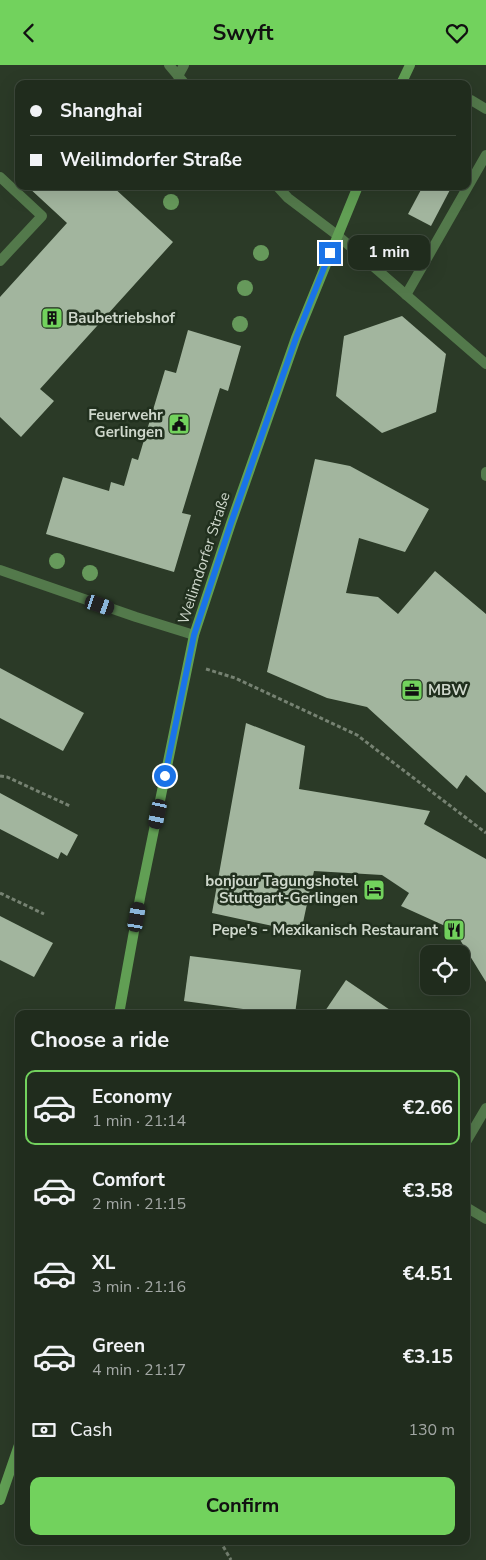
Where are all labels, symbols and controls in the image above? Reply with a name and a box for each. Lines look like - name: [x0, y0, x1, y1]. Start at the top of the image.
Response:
- text: Swyft: [213, 18, 273, 48]
- icon: back: [15, 19, 43, 47]
- icon: heart: [443, 19, 471, 47]
- text: Shanghai: [60, 98, 142, 124]
- text: Weilimdorfer Straße: [60, 147, 242, 173]
- callout: 1 min: [348, 235, 430, 271]
- text: 1 min: [368, 241, 410, 263]
- route end: [319, 242, 341, 264]
- building icon: Baubetriebshof: [40, 306, 64, 330]
- place label: Baubetriebshof: [68, 308, 176, 328]
- place label: Feuerwehr Gerlingen: [88, 405, 163, 442]
- public building icon: Feuerwehr Gerlingen: [167, 412, 191, 436]
- street label: Weilimdorfer Straße: [173, 489, 235, 627]
- car: [83, 593, 116, 617]
- office icon: MBW: [400, 678, 424, 702]
- place label: MBW: [428, 680, 468, 700]
- route start: [154, 765, 176, 787]
- car: [147, 798, 168, 830]
- place label: bonjour Tagungshotel Stuttgart-Gerlingen: [205, 871, 358, 908]
- hotel icon: bonjour Tagungshotel Stuttgart-Gerlingen: [362, 878, 386, 902]
- car: [127, 901, 146, 933]
- restaurant icon: Pepe's - Mexikanisch Restaurant: [442, 918, 466, 942]
- place label: Pepe's - Mexikanisch Restaurant: [212, 920, 438, 940]
- map controls: [420, 945, 470, 995]
- button: locate: [420, 945, 470, 995]
- text: Choose a ride: [30, 1025, 169, 1055]
- text: Economy: [92, 1084, 172, 1110]
- icon: car: [32, 1085, 77, 1130]
- text: €2.66: [403, 1095, 453, 1121]
- text: 1 min · 21:14: [92, 1110, 186, 1132]
- text: Comfort: [92, 1167, 165, 1193]
- icon: car: [32, 1168, 77, 1213]
- text: €3.58: [403, 1178, 453, 1204]
- text: 2 min · 21:15: [92, 1193, 186, 1215]
- text: XL: [92, 1250, 115, 1276]
- icon: car: [32, 1251, 77, 1296]
- text: €4.51: [403, 1261, 453, 1287]
- text: 3 min · 21:16: [92, 1276, 186, 1298]
- text: Green: [92, 1333, 145, 1359]
- icon: car: [32, 1334, 77, 1379]
- text: €3.15: [403, 1344, 453, 1370]
- text: 4 min · 21:17: [92, 1359, 186, 1381]
- icon: cash: [30, 1416, 58, 1444]
- text: Cash: [70, 1417, 112, 1443]
- text: 130 m: [408, 1419, 455, 1441]
- button: Confirm: [30, 1477, 455, 1535]

